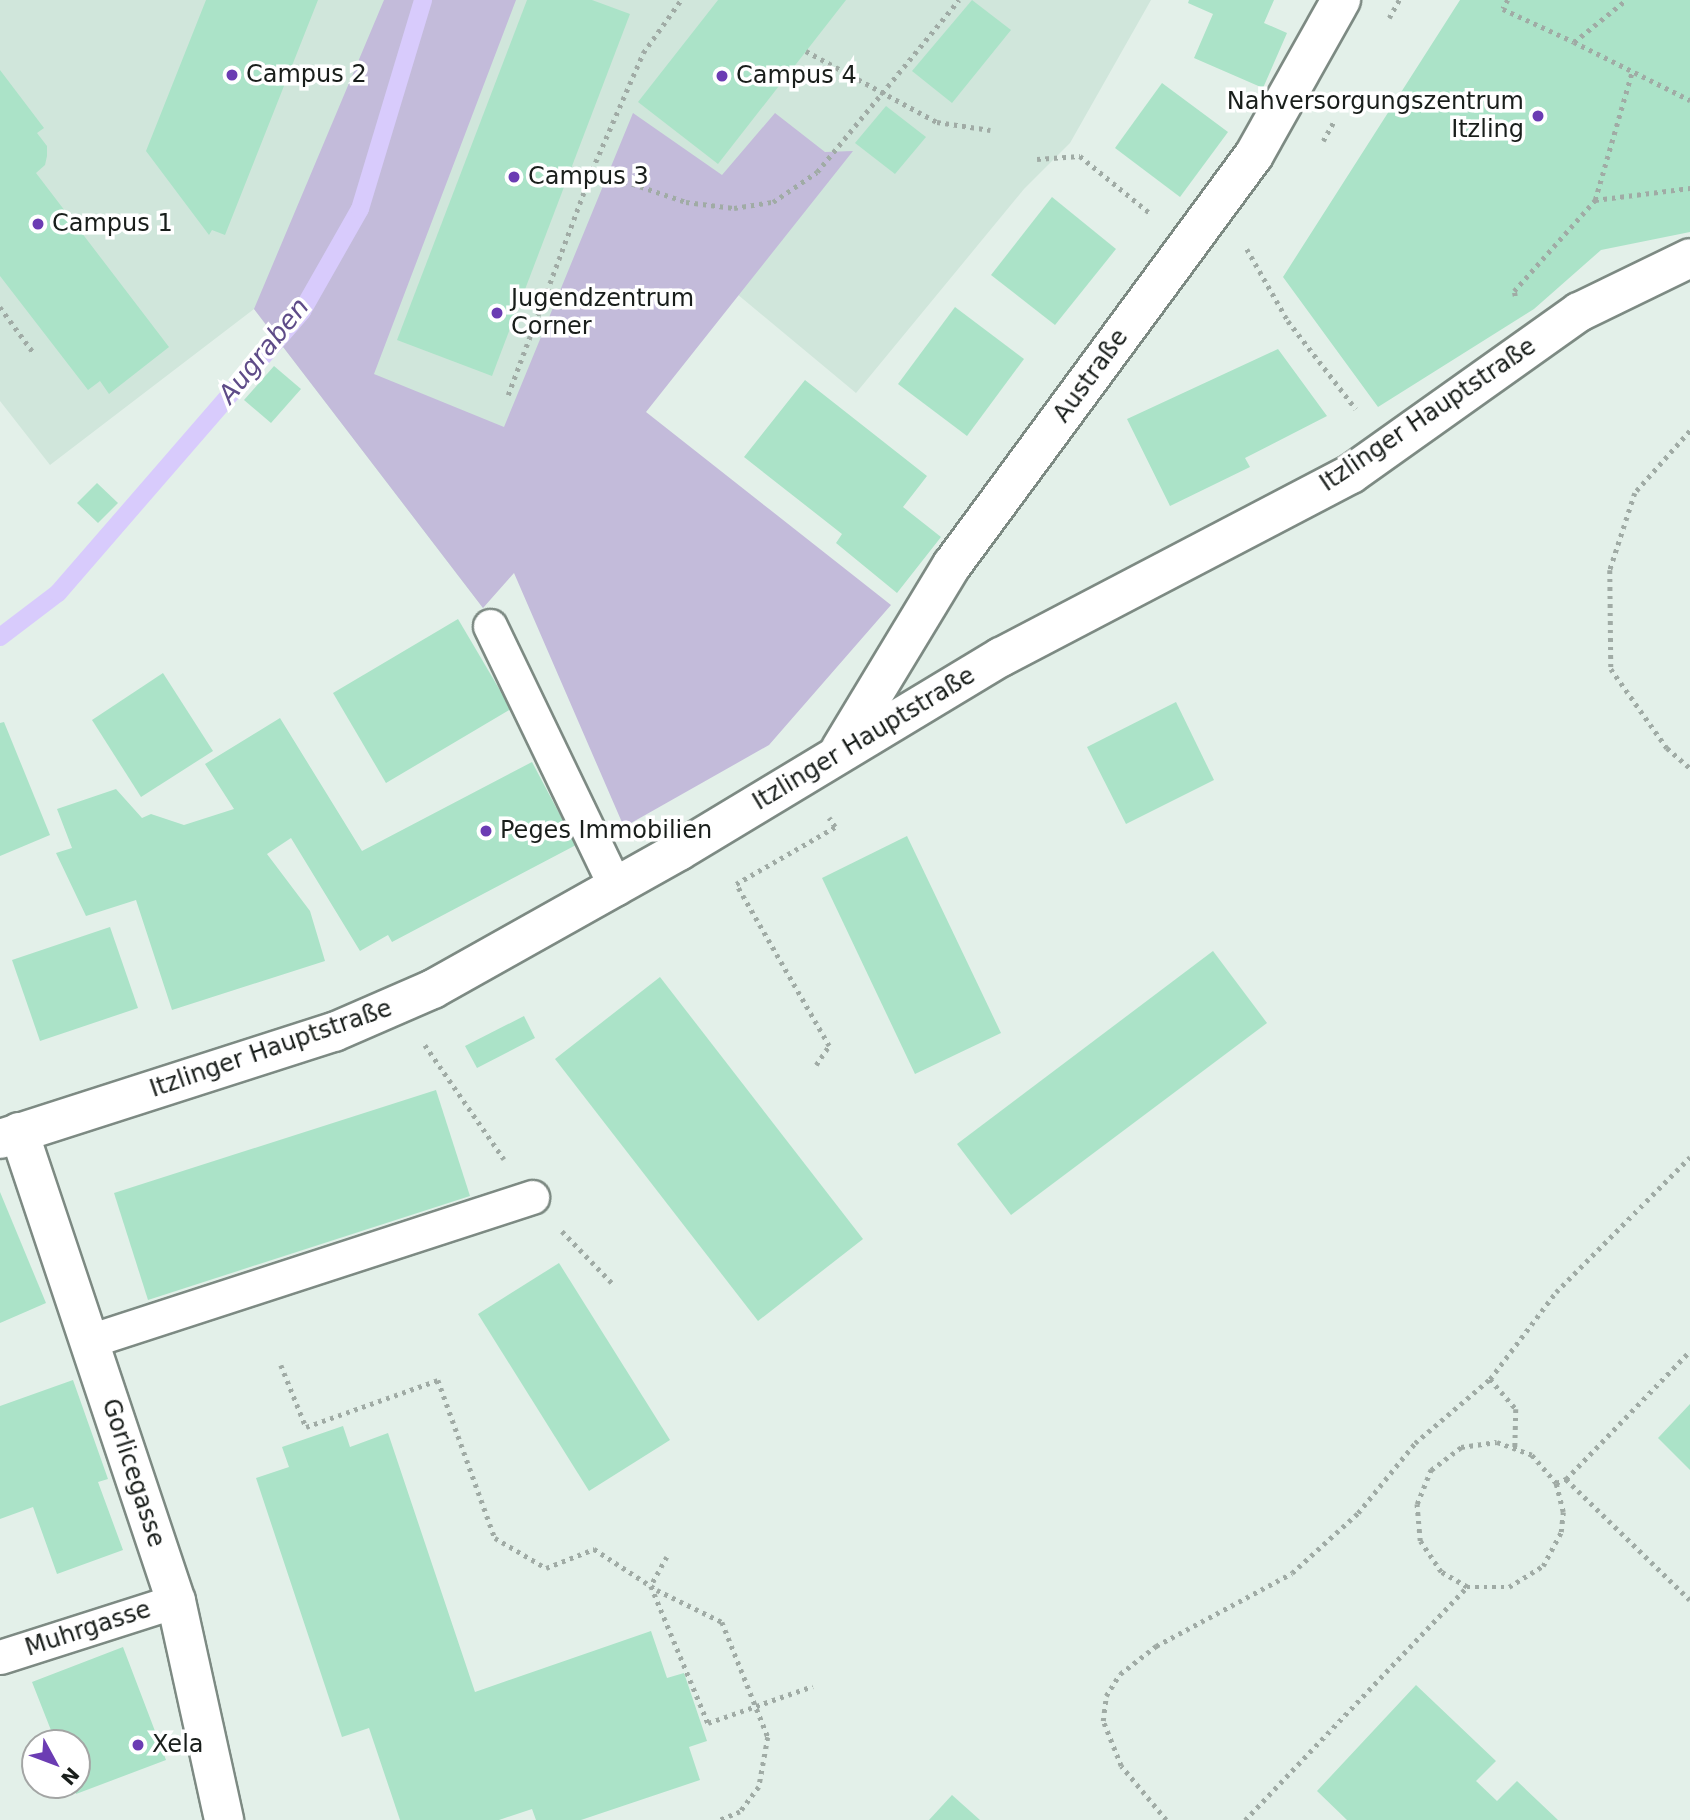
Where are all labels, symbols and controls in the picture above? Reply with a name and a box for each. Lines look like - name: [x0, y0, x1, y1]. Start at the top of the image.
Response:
- place label: Campus 2: [246, 61, 367, 89]
- place label: Campus 4: [736, 62, 857, 90]
- marker: Campus 2: [224, 67, 240, 83]
- marker: Campus 4: [714, 68, 730, 84]
- place label: Nahversorgungszentrum Itzling: [1227, 88, 1524, 144]
- marker: Nahversorgungszentrum Itzling: [1530, 108, 1546, 124]
- place label: Campus 3: [528, 163, 649, 191]
- marker: Campus 3: [506, 169, 522, 185]
- place label: Campus 1: [52, 210, 173, 238]
- marker: Campus 1: [30, 216, 46, 232]
- place label: Jugendzentrum Corner: [511, 285, 694, 341]
- water label: Augraben: [212, 292, 316, 410]
- marker: Jugendzentrum Corner: [489, 305, 505, 321]
- street label: Austraße: [1048, 324, 1134, 428]
- street label: Itzlinger Hauptstraße: [1315, 332, 1541, 498]
- street label: Itzlinger Hauptstraße: [748, 661, 980, 817]
- place label: Peges Immobilien: [500, 817, 712, 845]
- marker: Peges Immobilien: [478, 823, 494, 839]
- street label: Itzlinger Hauptstraße: [146, 994, 396, 1104]
- street label: Gorlicegasse: [95, 1395, 171, 1551]
- street label: Muhrgasse: [22, 1595, 154, 1663]
- north arrow: [21, 1729, 91, 1799]
- place label: Xela: [152, 1731, 204, 1759]
- marker: Xela: [130, 1737, 146, 1753]
- text: N: [57, 1763, 84, 1790]

